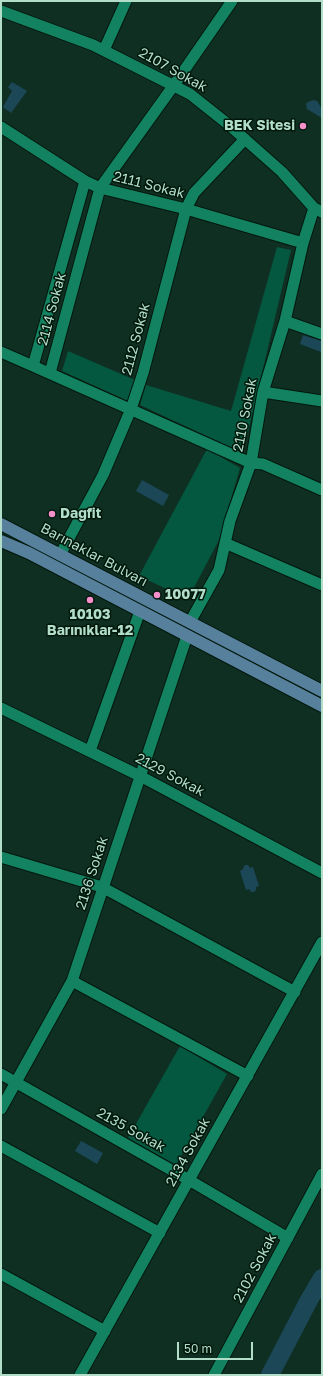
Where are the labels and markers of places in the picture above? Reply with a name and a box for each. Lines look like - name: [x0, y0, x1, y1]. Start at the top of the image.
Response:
- place label: BEK Sitesi: [224, 118, 295, 134]
- marker: BEK Sitesi: [298, 121, 308, 131]
- place label: Dağfit: [60, 506, 101, 522]
- marker: Dağfit: [47, 509, 57, 519]
- place label: 10077: [165, 587, 206, 603]
- marker: 10077: [152, 590, 162, 600]
- marker: 10103 Barınıklar-12: [85, 595, 95, 605]
- place label: 10103 Barınıklar-12: [47, 607, 133, 640]

